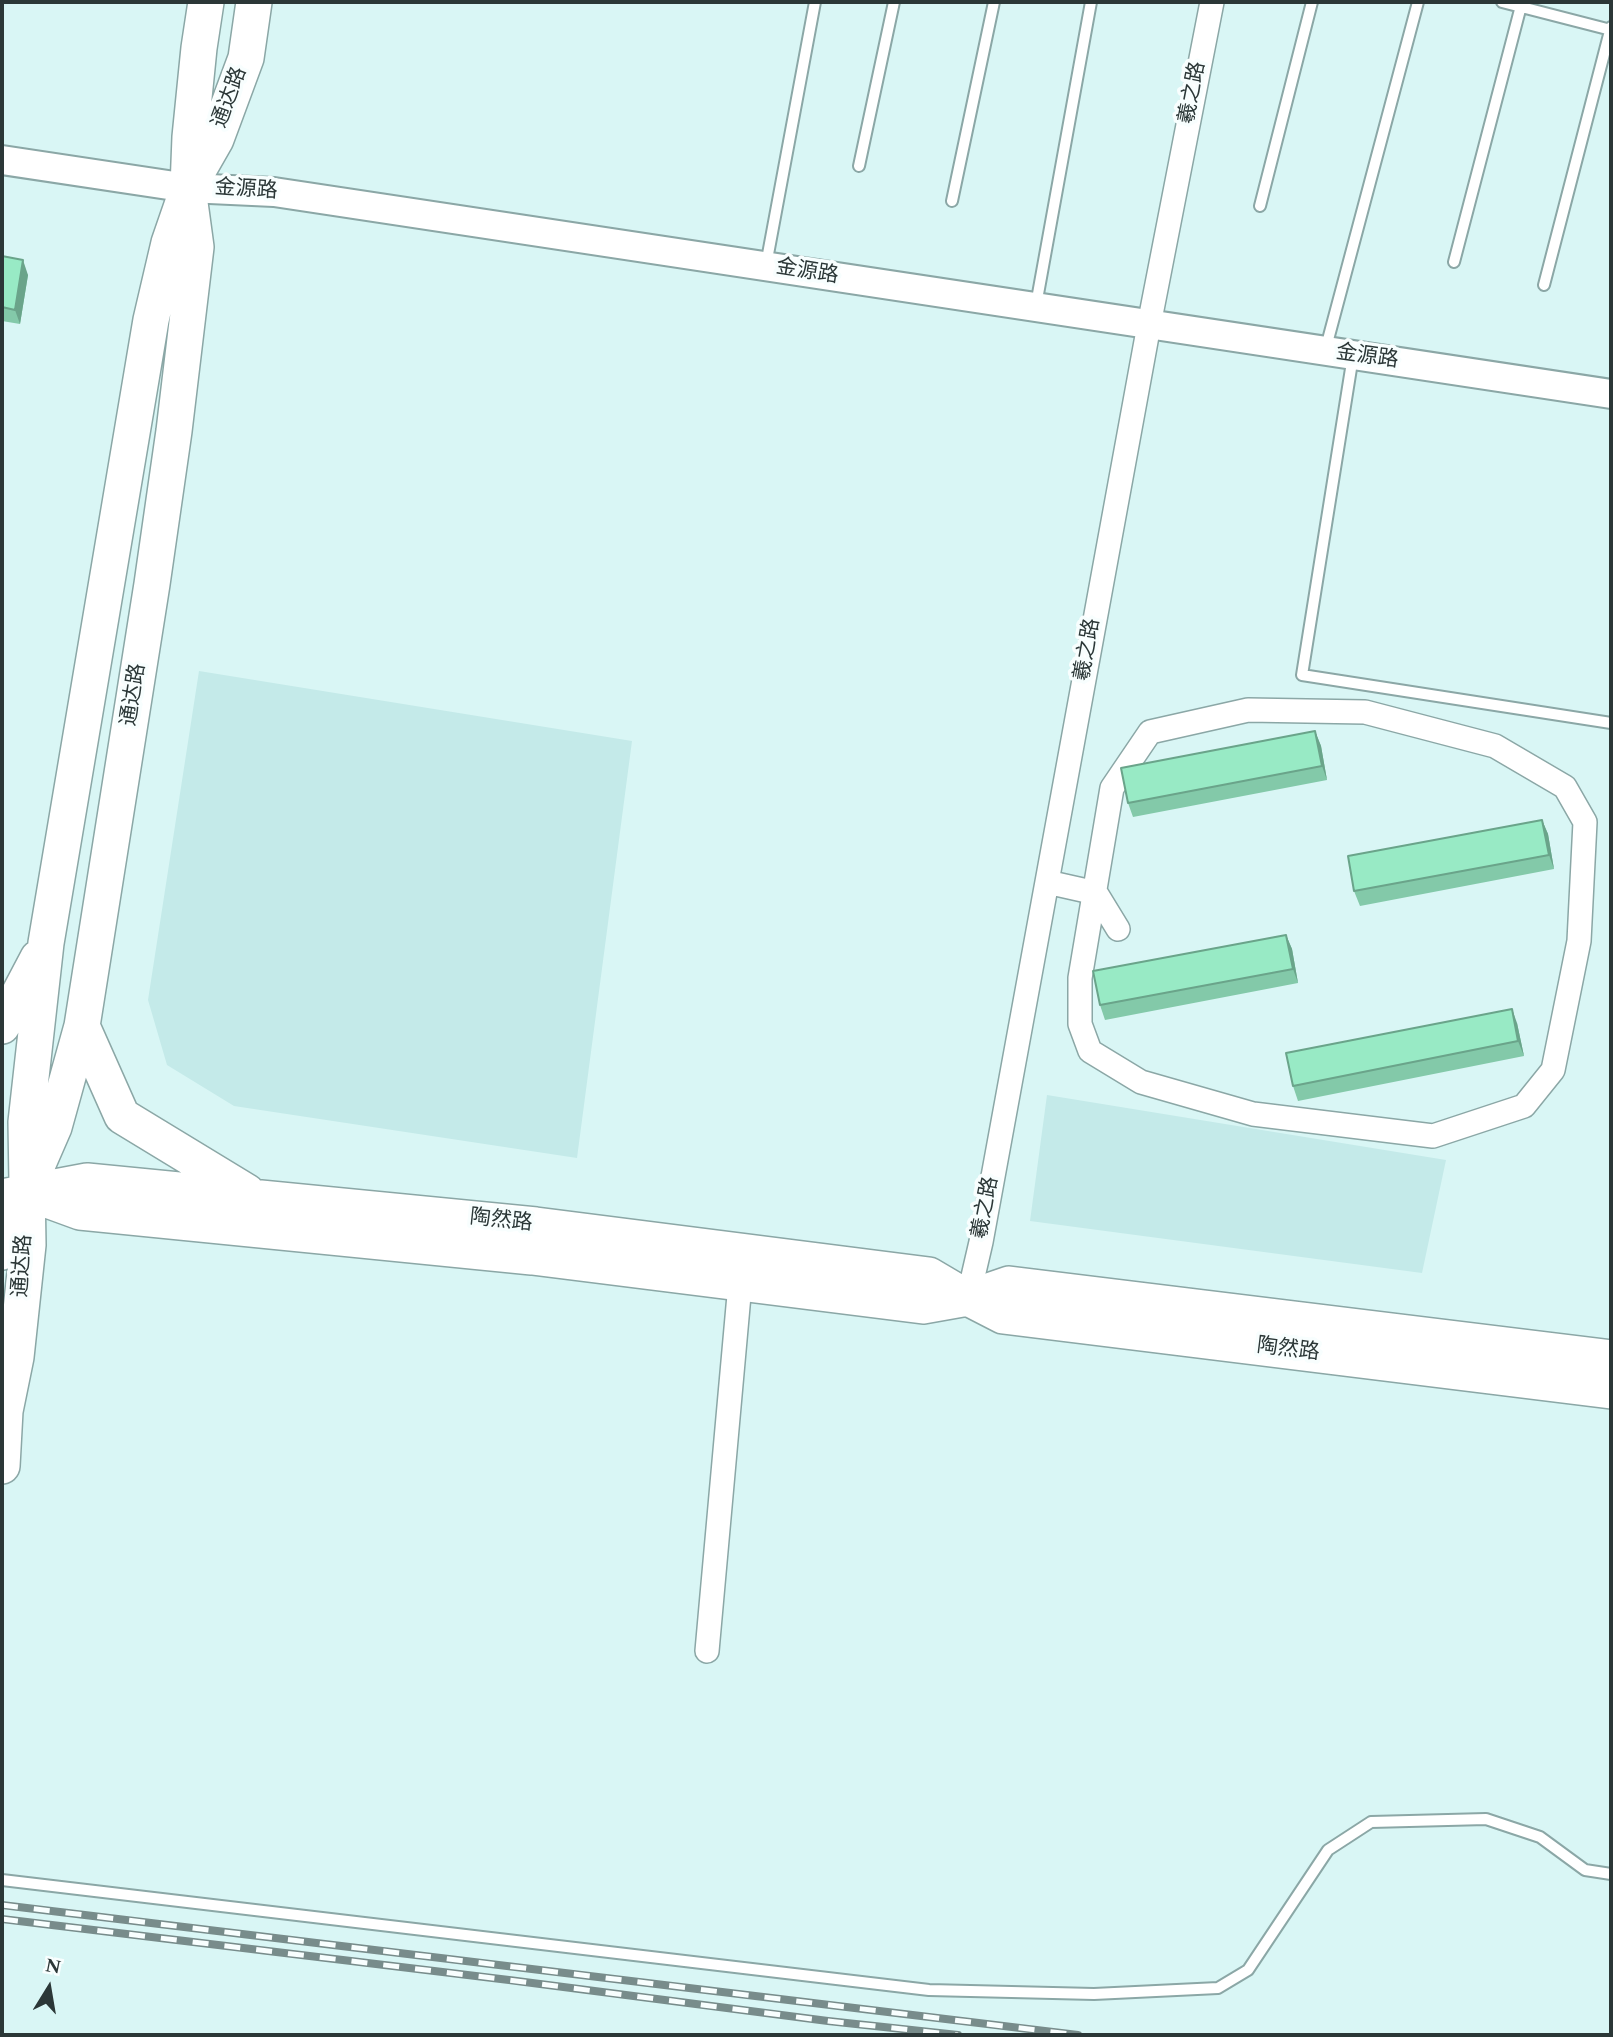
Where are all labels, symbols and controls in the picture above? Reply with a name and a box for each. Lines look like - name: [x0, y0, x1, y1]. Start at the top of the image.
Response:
- street label: 羲之路: [1176, 60, 1212, 126]
- street label: 通达路: [208, 64, 254, 132]
- street label: 金源路: [214, 176, 278, 206]
- street label: 金源路: [774, 256, 840, 290]
- street label: 金源路: [1334, 341, 1400, 375]
- street label: 羲之路: [1071, 617, 1107, 683]
- street label: 通达路: [118, 662, 152, 728]
- street label: 羲之路: [969, 1175, 1005, 1241]
- street label: 陶然路: [468, 1206, 534, 1238]
- street label: 通达路: [9, 1234, 39, 1298]
- street label: 陶然路: [1255, 1335, 1321, 1367]
- text: N: [43, 1951, 63, 1983]
- north arrow: [14, 1953, 84, 2023]

